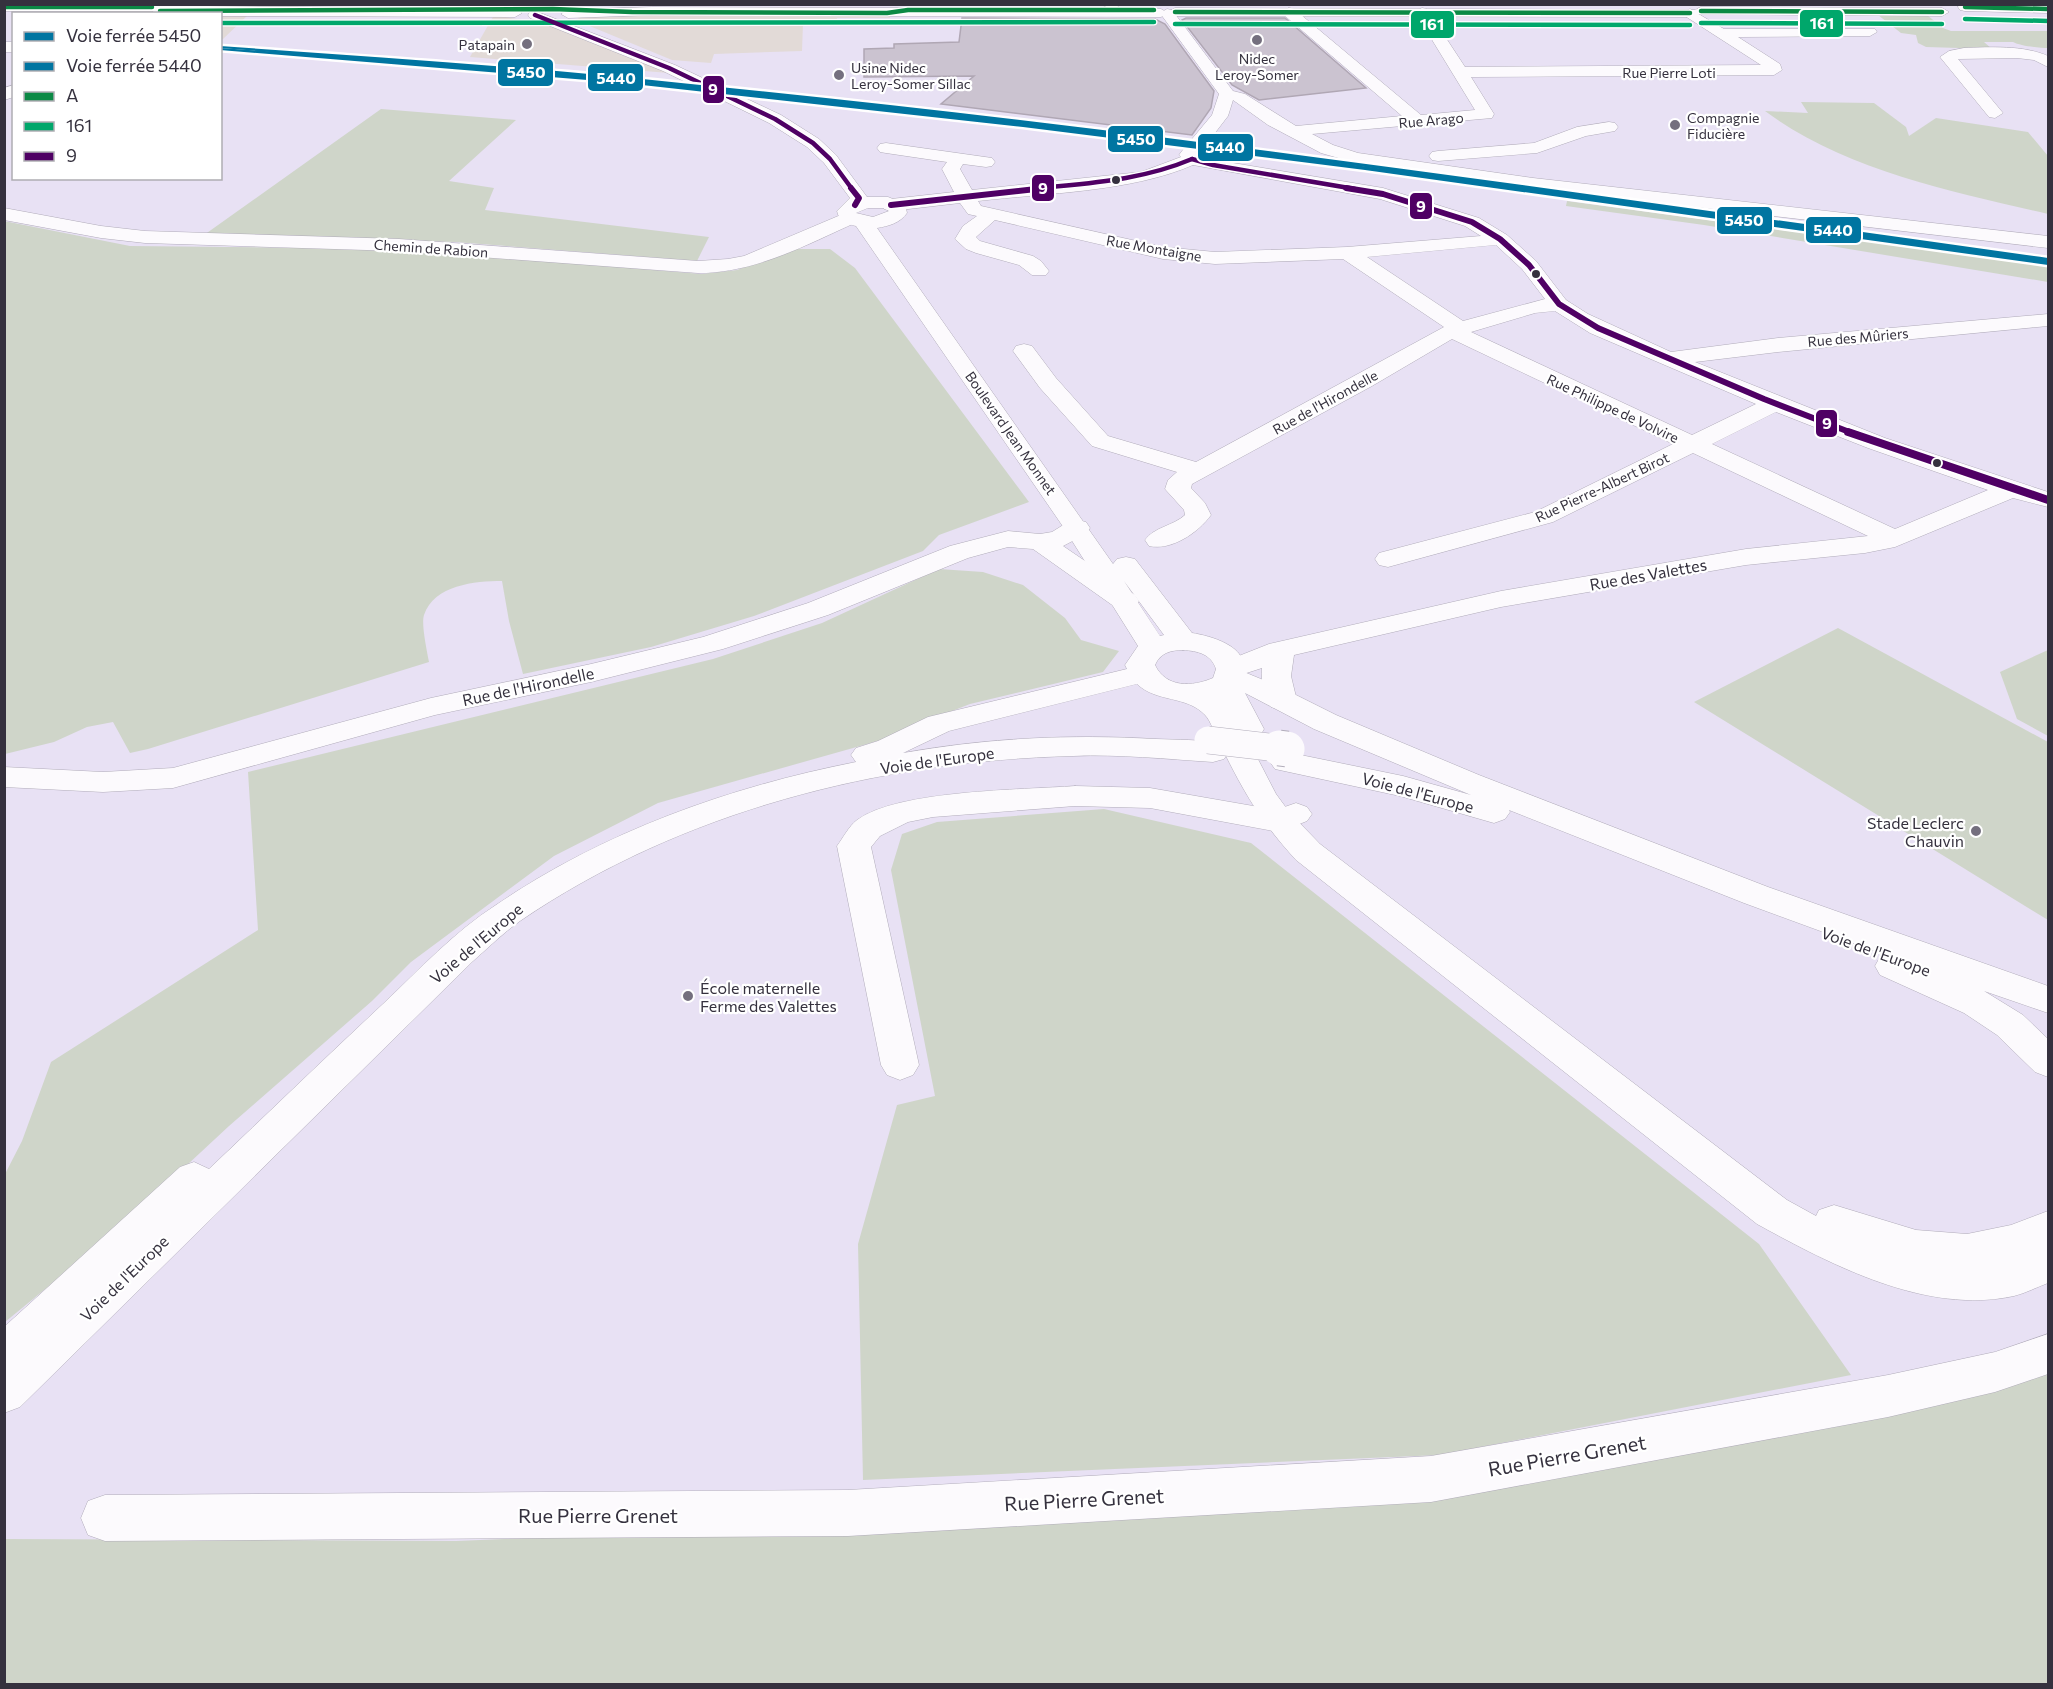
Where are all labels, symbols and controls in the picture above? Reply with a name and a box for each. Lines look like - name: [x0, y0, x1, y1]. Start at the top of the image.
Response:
- line badge: 161: [1799, 9, 1844, 38]
- line badge: 161: [1410, 10, 1455, 39]
- legend: [12, 12, 222, 180]
- text: 161: [1810, 13, 1834, 32]
- text: 161: [1420, 14, 1444, 33]
- text: Voie ferrée 5450: [66, 24, 201, 46]
- marker: Nidec Leroy-Somer: [1250, 33, 1264, 47]
- place label: Patapain: [459, 36, 515, 53]
- marker: Patapain: [520, 37, 534, 51]
- place label: Nidec Leroy-Somer: [1215, 50, 1299, 83]
- text: Voie ferrée 5440: [66, 54, 202, 76]
- line badge: 5450: [497, 58, 554, 87]
- place label: Usine Nidec Leroy-Somer Sillac: [851, 59, 971, 92]
- text: 5450: [506, 62, 546, 81]
- line badge: 5440: [587, 63, 644, 92]
- street label: Rue Pierre Loti: [1622, 64, 1716, 81]
- text: 5440: [596, 68, 636, 87]
- marker: Usine Nidec Leroy-Somer Sillac: [832, 68, 846, 82]
- line badge: 9: [702, 75, 725, 104]
- text: 9: [708, 79, 718, 98]
- text: A: [66, 84, 78, 106]
- street label: Rue Arago: [1398, 109, 1464, 131]
- place label: Compagnie Fiducière: [1687, 109, 1759, 142]
- text: 161: [66, 114, 92, 136]
- marker: Compagnie Fiducière: [1668, 118, 1682, 132]
- line badge: 5450: [1107, 125, 1164, 153]
- text: 5450: [1116, 129, 1156, 148]
- line badge: 5440: [1197, 133, 1254, 162]
- text: 5440: [1205, 137, 1245, 156]
- text: 9: [66, 144, 77, 166]
- line badge: 9: [1031, 174, 1055, 202]
- unlabelled marker: [1110, 174, 1122, 186]
- text: 9: [1038, 178, 1048, 197]
- line badge: 9: [1409, 192, 1433, 220]
- text: 9: [1416, 196, 1426, 215]
- line badge: 5450: [1716, 206, 1773, 235]
- text: 5450: [1724, 210, 1764, 229]
- line badge: 5440: [1805, 216, 1862, 244]
- text: 5440: [1813, 220, 1853, 239]
- street label: Rue Montaigne: [1105, 231, 1203, 265]
- street label: Chemin de Rabion: [373, 236, 489, 260]
- unlabelled marker: [1530, 268, 1542, 280]
- street label: Rue des Mûriers: [1807, 324, 1909, 350]
- street label: Rue de l'Hirondelle: [1269, 366, 1381, 438]
- street label: Boulevard Jean Monnet: [962, 368, 1060, 498]
- street label: Rue Philippe de Volvire: [1544, 370, 1682, 446]
- line badge: 9: [1815, 409, 1838, 438]
- text: 9: [1822, 413, 1832, 432]
- street label: Rue Pierre-Albert Birot: [1532, 448, 1672, 526]
- unlabelled marker: [1931, 457, 1943, 469]
- street label: Rue des Valettes: [1588, 554, 1708, 594]
- street label: Rue de l'Hirondelle: [460, 663, 596, 709]
- street label: Voie de l'Europe: [879, 743, 995, 777]
- street label: Voie de l'Europe: [1360, 768, 1476, 816]
- place label: Stade Leclerc Chauvin: [1867, 813, 1964, 850]
- marker: Stade Leclerc Chauvin: [1969, 824, 1983, 838]
- street label: Voie de l'Europe: [426, 899, 526, 987]
- street label: Voie de l'Europe: [1819, 922, 1933, 980]
- place label: École maternelle Ferme des Valettes: [700, 978, 837, 1015]
- marker: École maternelle Ferme des Valettes: [681, 989, 695, 1003]
- street label: Voie de l'Europe: [76, 1231, 172, 1325]
- street label: Rue Pierre Grenet: [1486, 1429, 1648, 1481]
- street label: Rue Pierre Grenet: [1003, 1483, 1165, 1515]
- street label: Rue Pierre Grenet: [518, 1503, 678, 1527]

